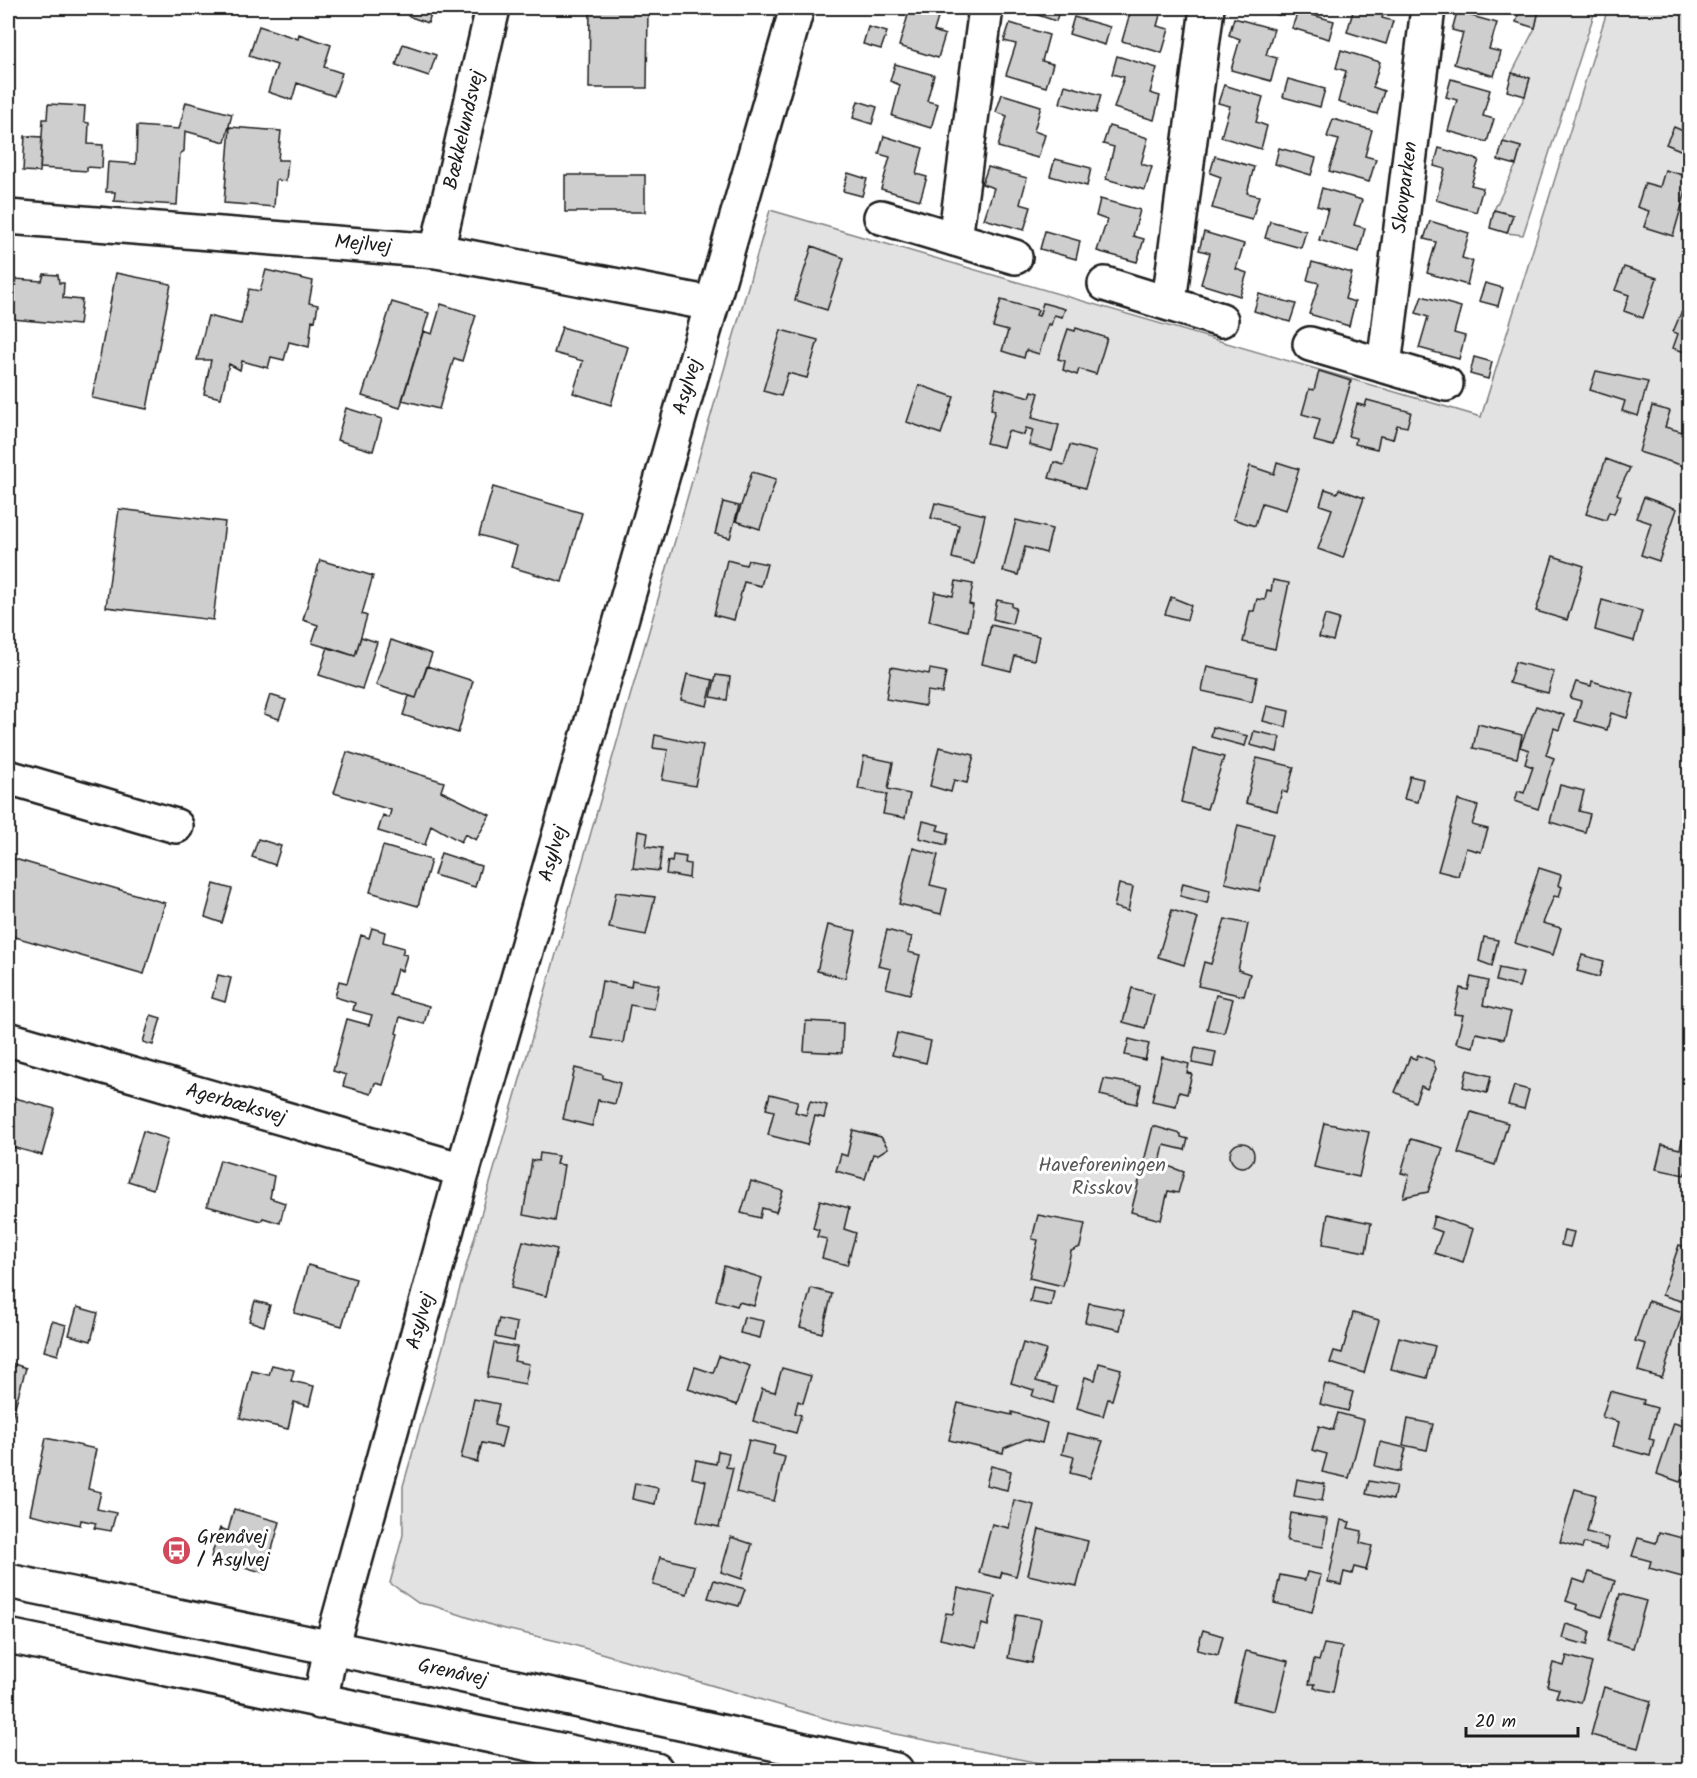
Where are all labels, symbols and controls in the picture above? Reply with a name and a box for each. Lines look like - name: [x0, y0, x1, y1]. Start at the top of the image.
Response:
- street label: Bækkelundsvej: [436, 66, 494, 193]
- street label: Skovparken: [1384, 140, 1427, 235]
- street label: Mejlvej: [333, 227, 394, 263]
- street label: Asylvej: [665, 354, 712, 419]
- street label: Asylvej: [531, 821, 577, 886]
- street label: Agerbæksvej: [182, 1075, 291, 1134]
- park label: Haveforeningen Risskov: [1038, 1150, 1166, 1205]
- street label: Asylvej: [398, 1288, 445, 1353]
- place label: Grenåvej / Asylvej: [197, 1522, 270, 1577]
- bus stop icon: Grenåvej / Asylvej: [160, 1534, 192, 1566]
- street label: Grenåvej: [415, 1650, 491, 1697]
- scale bar: [1466, 1700, 1578, 1738]
- text: 20 m: [1475, 1708, 1516, 1737]

